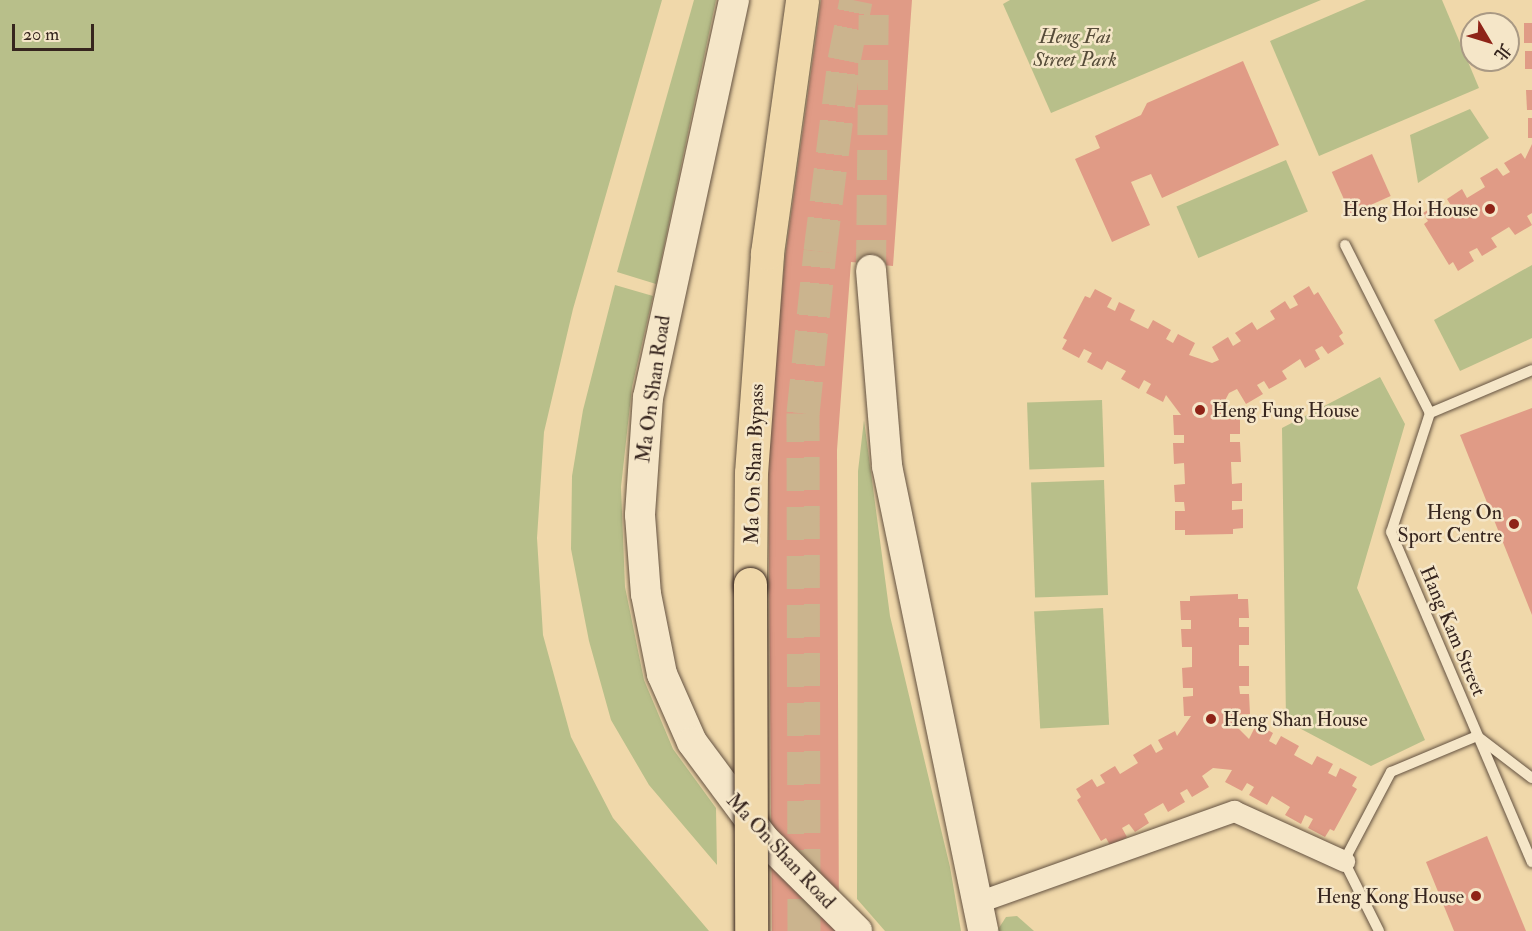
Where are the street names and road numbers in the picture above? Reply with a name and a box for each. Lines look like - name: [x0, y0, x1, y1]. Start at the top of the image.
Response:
- street label: Ma On Shan Road: [631, 314, 675, 464]
- street label: Ma On Shan Bypass: [739, 383, 769, 545]
- street label: Hang Kam Street: [1415, 562, 1491, 700]
- street label: Ma On Shan Road: [722, 788, 840, 914]

